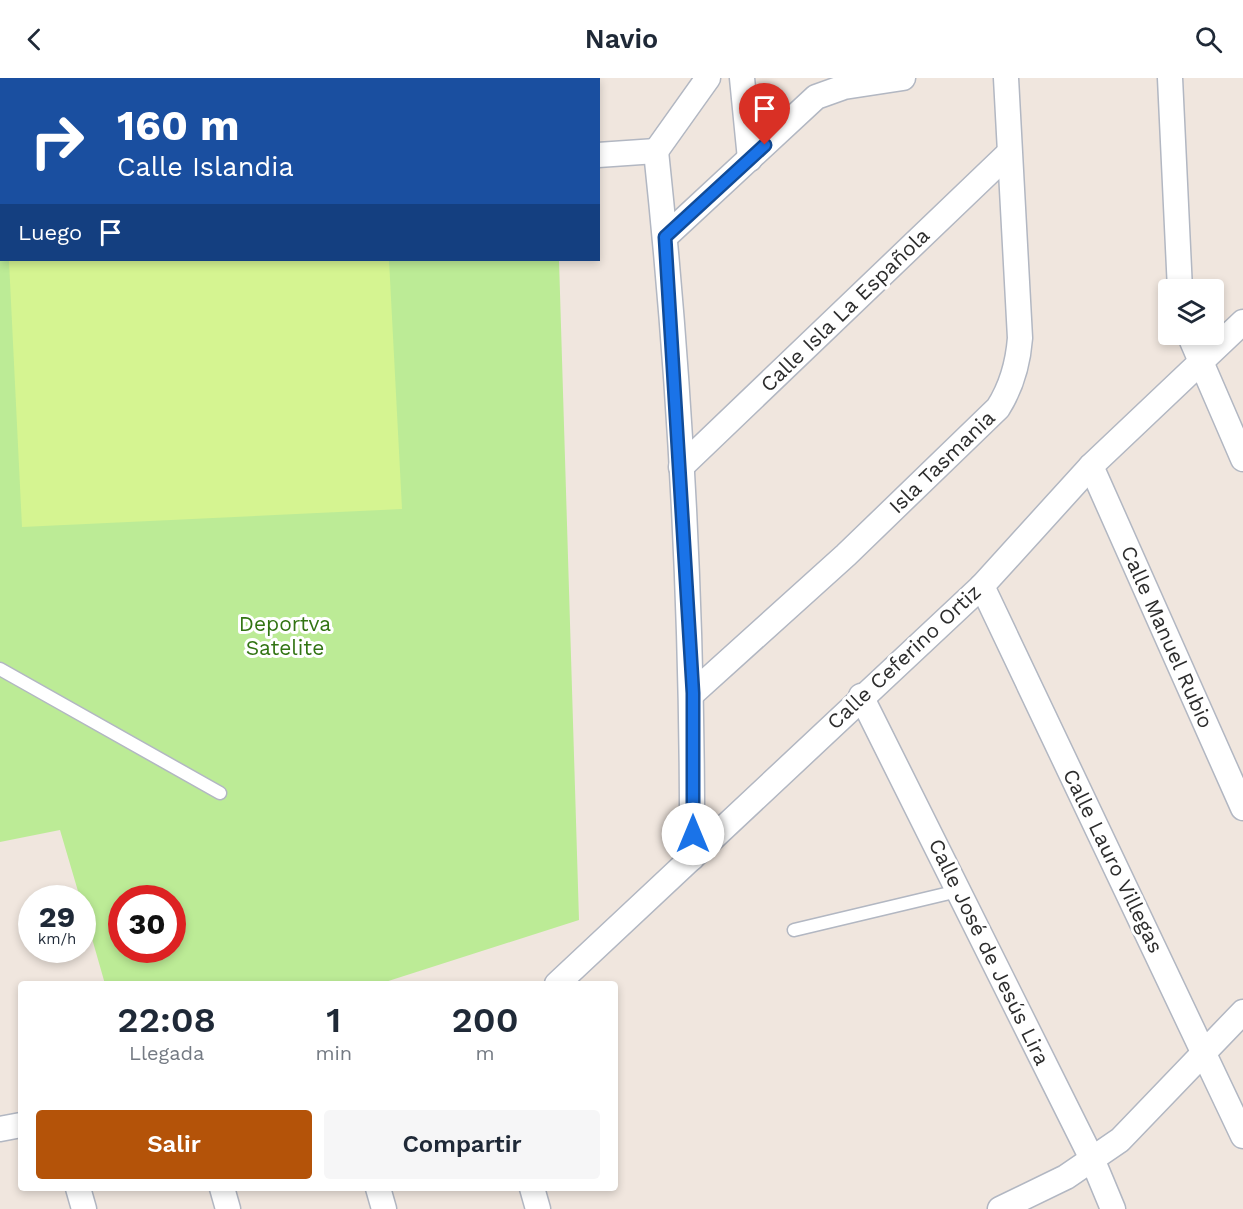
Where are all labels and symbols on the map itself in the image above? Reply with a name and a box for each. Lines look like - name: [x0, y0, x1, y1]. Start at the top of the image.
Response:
- pin: [739, 83, 790, 145]
- street label: Calle Isla La Española: [755, 222, 934, 397]
- street label: Isla Tasmania: [884, 405, 1000, 518]
- street label: Calle Manuel Rubio: [1116, 542, 1219, 732]
- street label: Calle Ceferino Ortiz: [822, 579, 986, 734]
- park label: Deportva Satelite: [239, 611, 331, 660]
- street label: Calle Lauro Villegas: [1058, 765, 1169, 957]
- position arrow: [661, 802, 725, 866]
- street label: Calle José de Jesús Lira: [924, 834, 1055, 1069]
- speed limit sign: 30: [108, 885, 186, 963]

